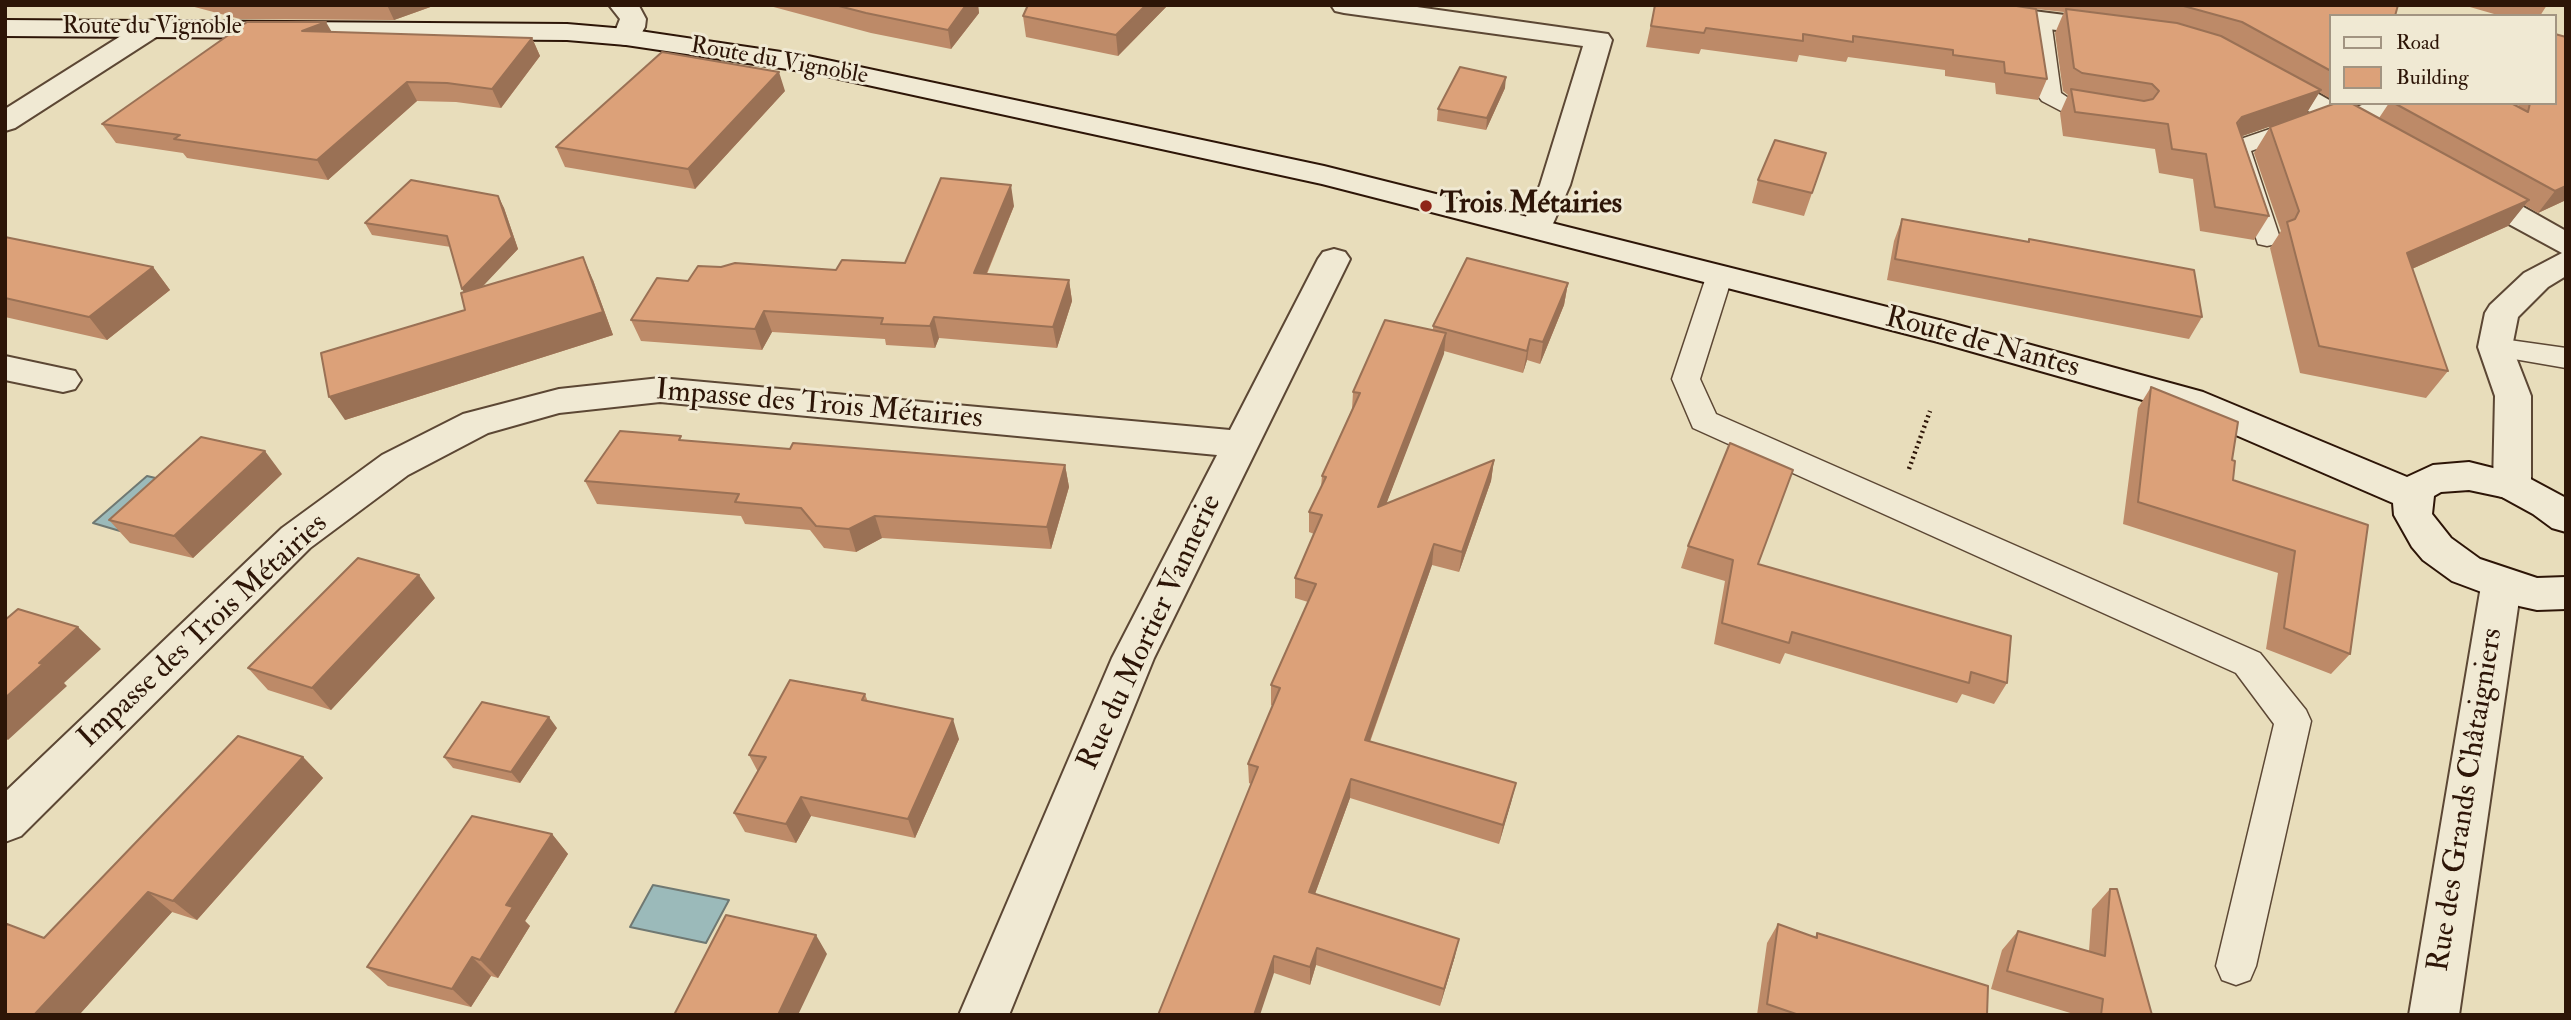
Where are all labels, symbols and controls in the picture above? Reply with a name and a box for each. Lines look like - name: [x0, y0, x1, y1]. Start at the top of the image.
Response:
- street label: Route du Vignoble: [62, 14, 242, 42]
- legend: [2330, 14, 2557, 105]
- text: Road: [2396, 29, 2440, 56]
- street label: Route du Vignoble: [688, 32, 870, 92]
- text: Building: [2396, 64, 2469, 91]
- place label: Trois Métairies: [1440, 188, 1622, 224]
- marker: Trois Métairies: [1418, 198, 1434, 214]
- street label: Route de Nantes: [1881, 301, 2083, 387]
- street label: Impasse des Trois Métairies: [654, 374, 984, 438]
- street label: Rue du Mortier Vannerie: [1071, 489, 1231, 777]
- street label: Impasse des Trois Métairies: [72, 507, 336, 757]
- street label: Rue des Grands Châtaigniers: [2422, 626, 2512, 974]

